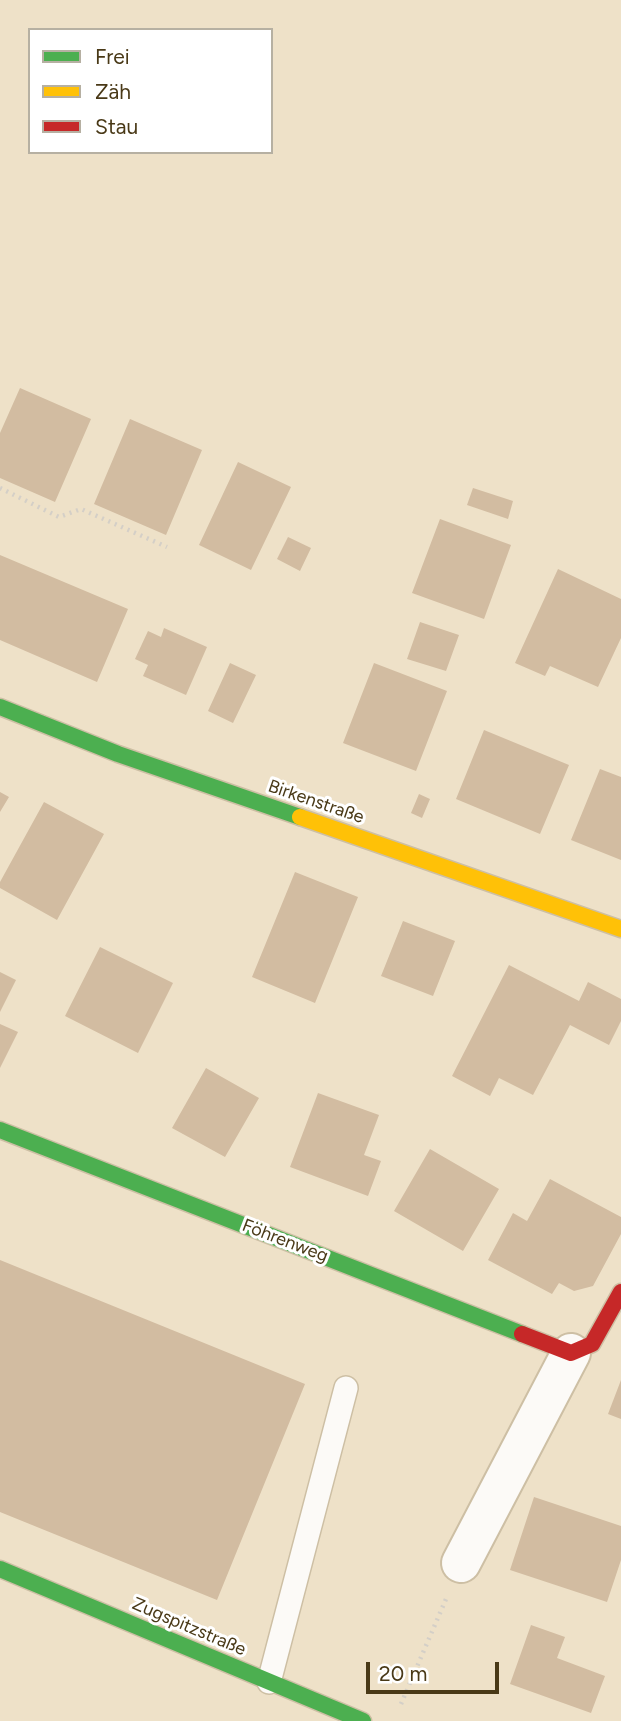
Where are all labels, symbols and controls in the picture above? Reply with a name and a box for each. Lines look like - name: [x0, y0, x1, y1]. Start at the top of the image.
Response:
- legend: [28, 28, 273, 154]
- text: Frei: [95, 44, 130, 69]
- text: Zäh: [95, 79, 131, 104]
- text: Stau: [95, 114, 138, 139]
- street label: Birkenstraße: [265, 775, 367, 829]
- street label: Föhrenweg: [239, 1215, 331, 1267]
- street label: Zugspitzstraße: [129, 1593, 249, 1661]
- scale bar: [369, 1648, 502, 1692]
- text: 20 m: [379, 1661, 427, 1686]

